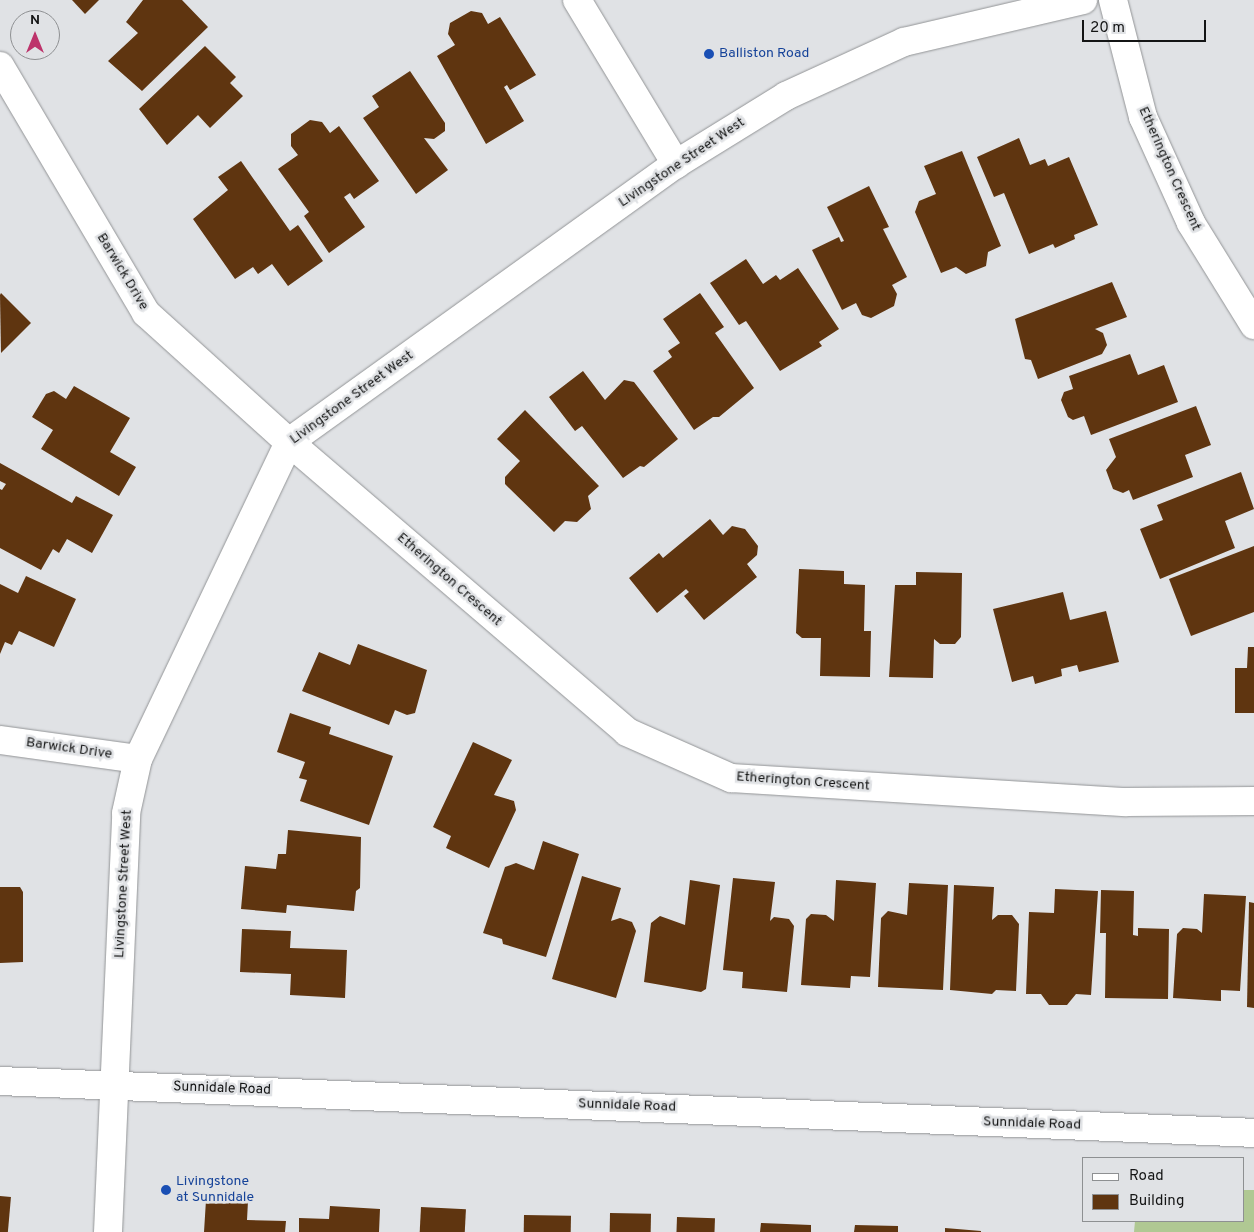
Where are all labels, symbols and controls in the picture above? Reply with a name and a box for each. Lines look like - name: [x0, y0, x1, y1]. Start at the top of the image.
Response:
- north arrow: [10, 10, 60, 60]
- scale bar: [1084, 10, 1208, 42]
- text: N: [30, 12, 40, 29]
- text: 20 m: [1090, 19, 1125, 38]
- place label: Balliston Road: [719, 46, 809, 62]
- marker: Balliston Road: [703, 48, 715, 60]
- street label: Etherington Crescent: [1134, 104, 1204, 234]
- street label: Livingstone Street West: [616, 114, 748, 212]
- street label: Barwick Drive: [92, 230, 152, 314]
- street label: Livingstone Street West: [287, 347, 417, 449]
- street label: Etherington Crescent: [393, 530, 505, 630]
- street label: Barwick Drive: [25, 735, 113, 763]
- street label: Etherington Crescent: [736, 769, 870, 795]
- street label: Livingstone Street West: [112, 809, 136, 959]
- street label: Sunnidale Road: [173, 1079, 271, 1099]
- street label: Sunnidale Road: [578, 1096, 676, 1116]
- street label: Sunnidale Road: [983, 1114, 1081, 1134]
- legend: [1082, 1157, 1244, 1222]
- text: Road: [1129, 1167, 1164, 1186]
- place label: Livingstone at Sunnidale: [176, 1174, 254, 1206]
- marker: Livingstone at Sunnidale: [160, 1184, 172, 1196]
- text: Building: [1129, 1192, 1184, 1211]

